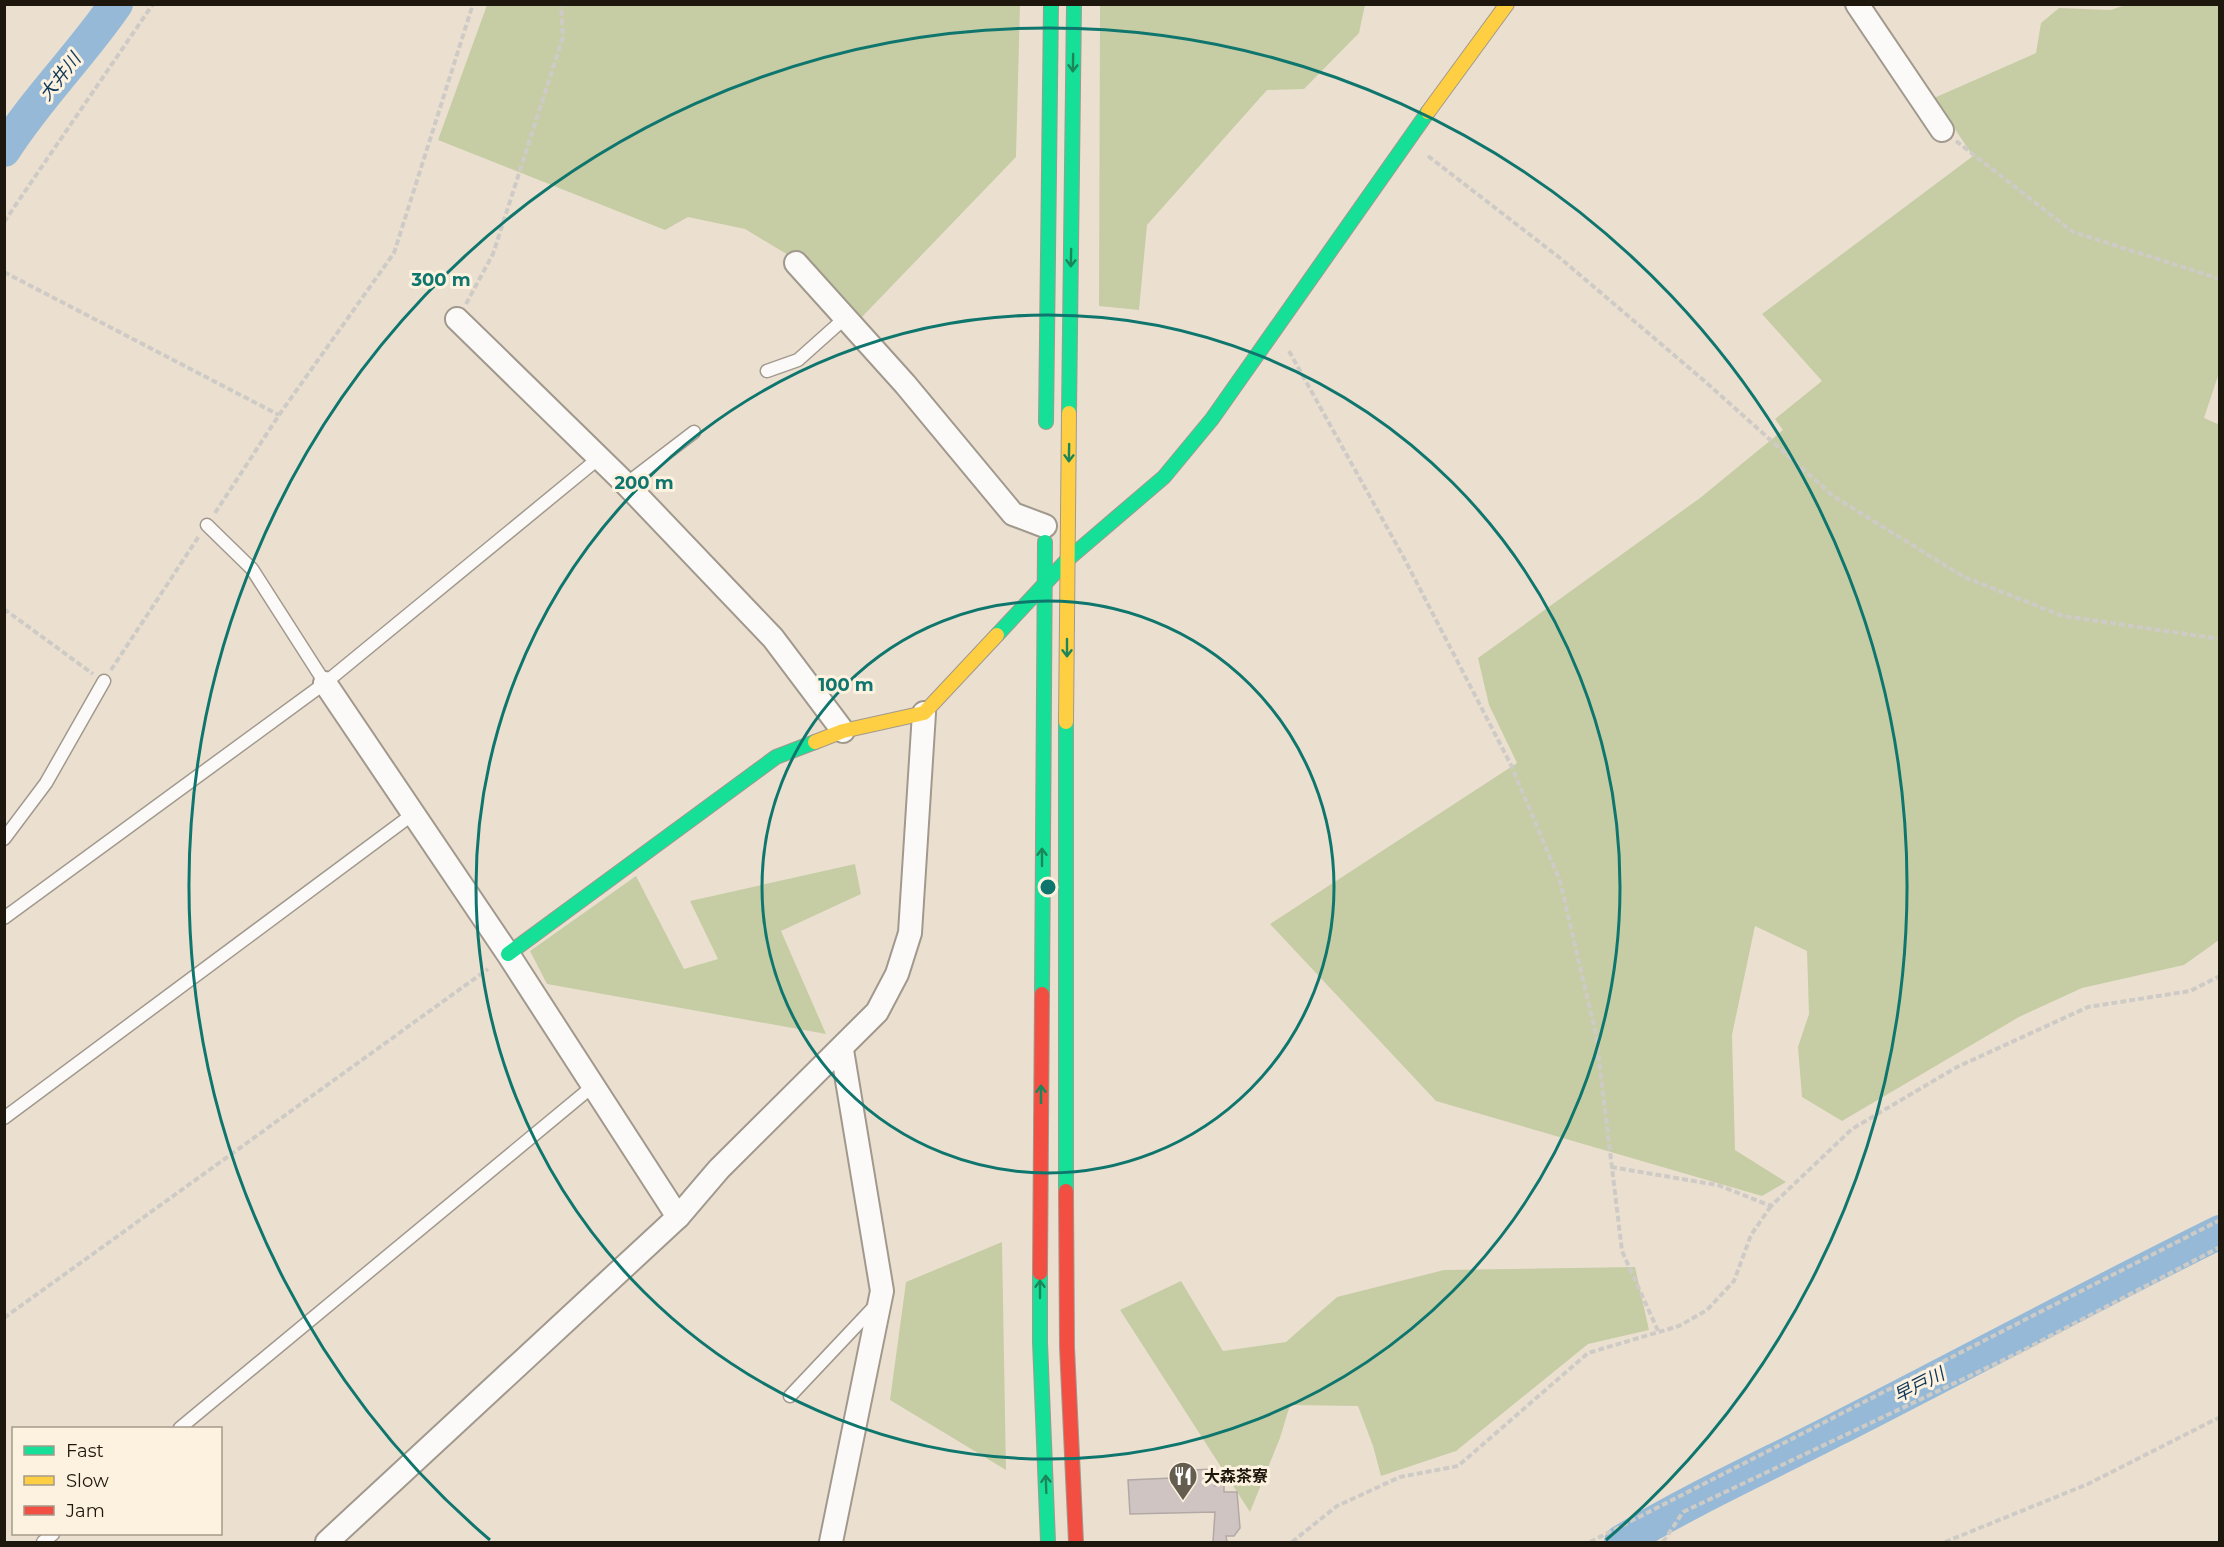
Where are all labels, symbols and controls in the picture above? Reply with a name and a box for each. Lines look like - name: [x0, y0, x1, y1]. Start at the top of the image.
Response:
- water label: 大井川: [35, 47, 87, 105]
- one-way arrow: [1068, 52, 1079, 72]
- one-way arrow: [1065, 247, 1077, 267]
- text: 300 m: [410, 269, 471, 291]
- one-way arrow: [1063, 442, 1074, 462]
- text: 200 m: [614, 472, 674, 494]
- one-way arrow: [1061, 637, 1073, 657]
- text: 100 m: [818, 674, 874, 696]
- one-way arrow: [1036, 848, 1048, 868]
- centre of rings: [1038, 877, 1058, 897]
- one-way arrow: [1035, 1085, 1046, 1105]
- one-way arrow: [1034, 1280, 1046, 1300]
- water label: 早戸川: [1890, 1362, 1950, 1407]
- legend: [12, 1427, 222, 1535]
- text: Fast: [66, 1440, 104, 1462]
- restaurant icon: 大森茶寮: [1167, 1460, 1199, 1502]
- place label: 大森茶寮: [1204, 1467, 1268, 1486]
- text: Slow: [66, 1470, 109, 1492]
- one-way arrow: [1040, 1475, 1051, 1495]
- text: Jam: [65, 1500, 105, 1522]

